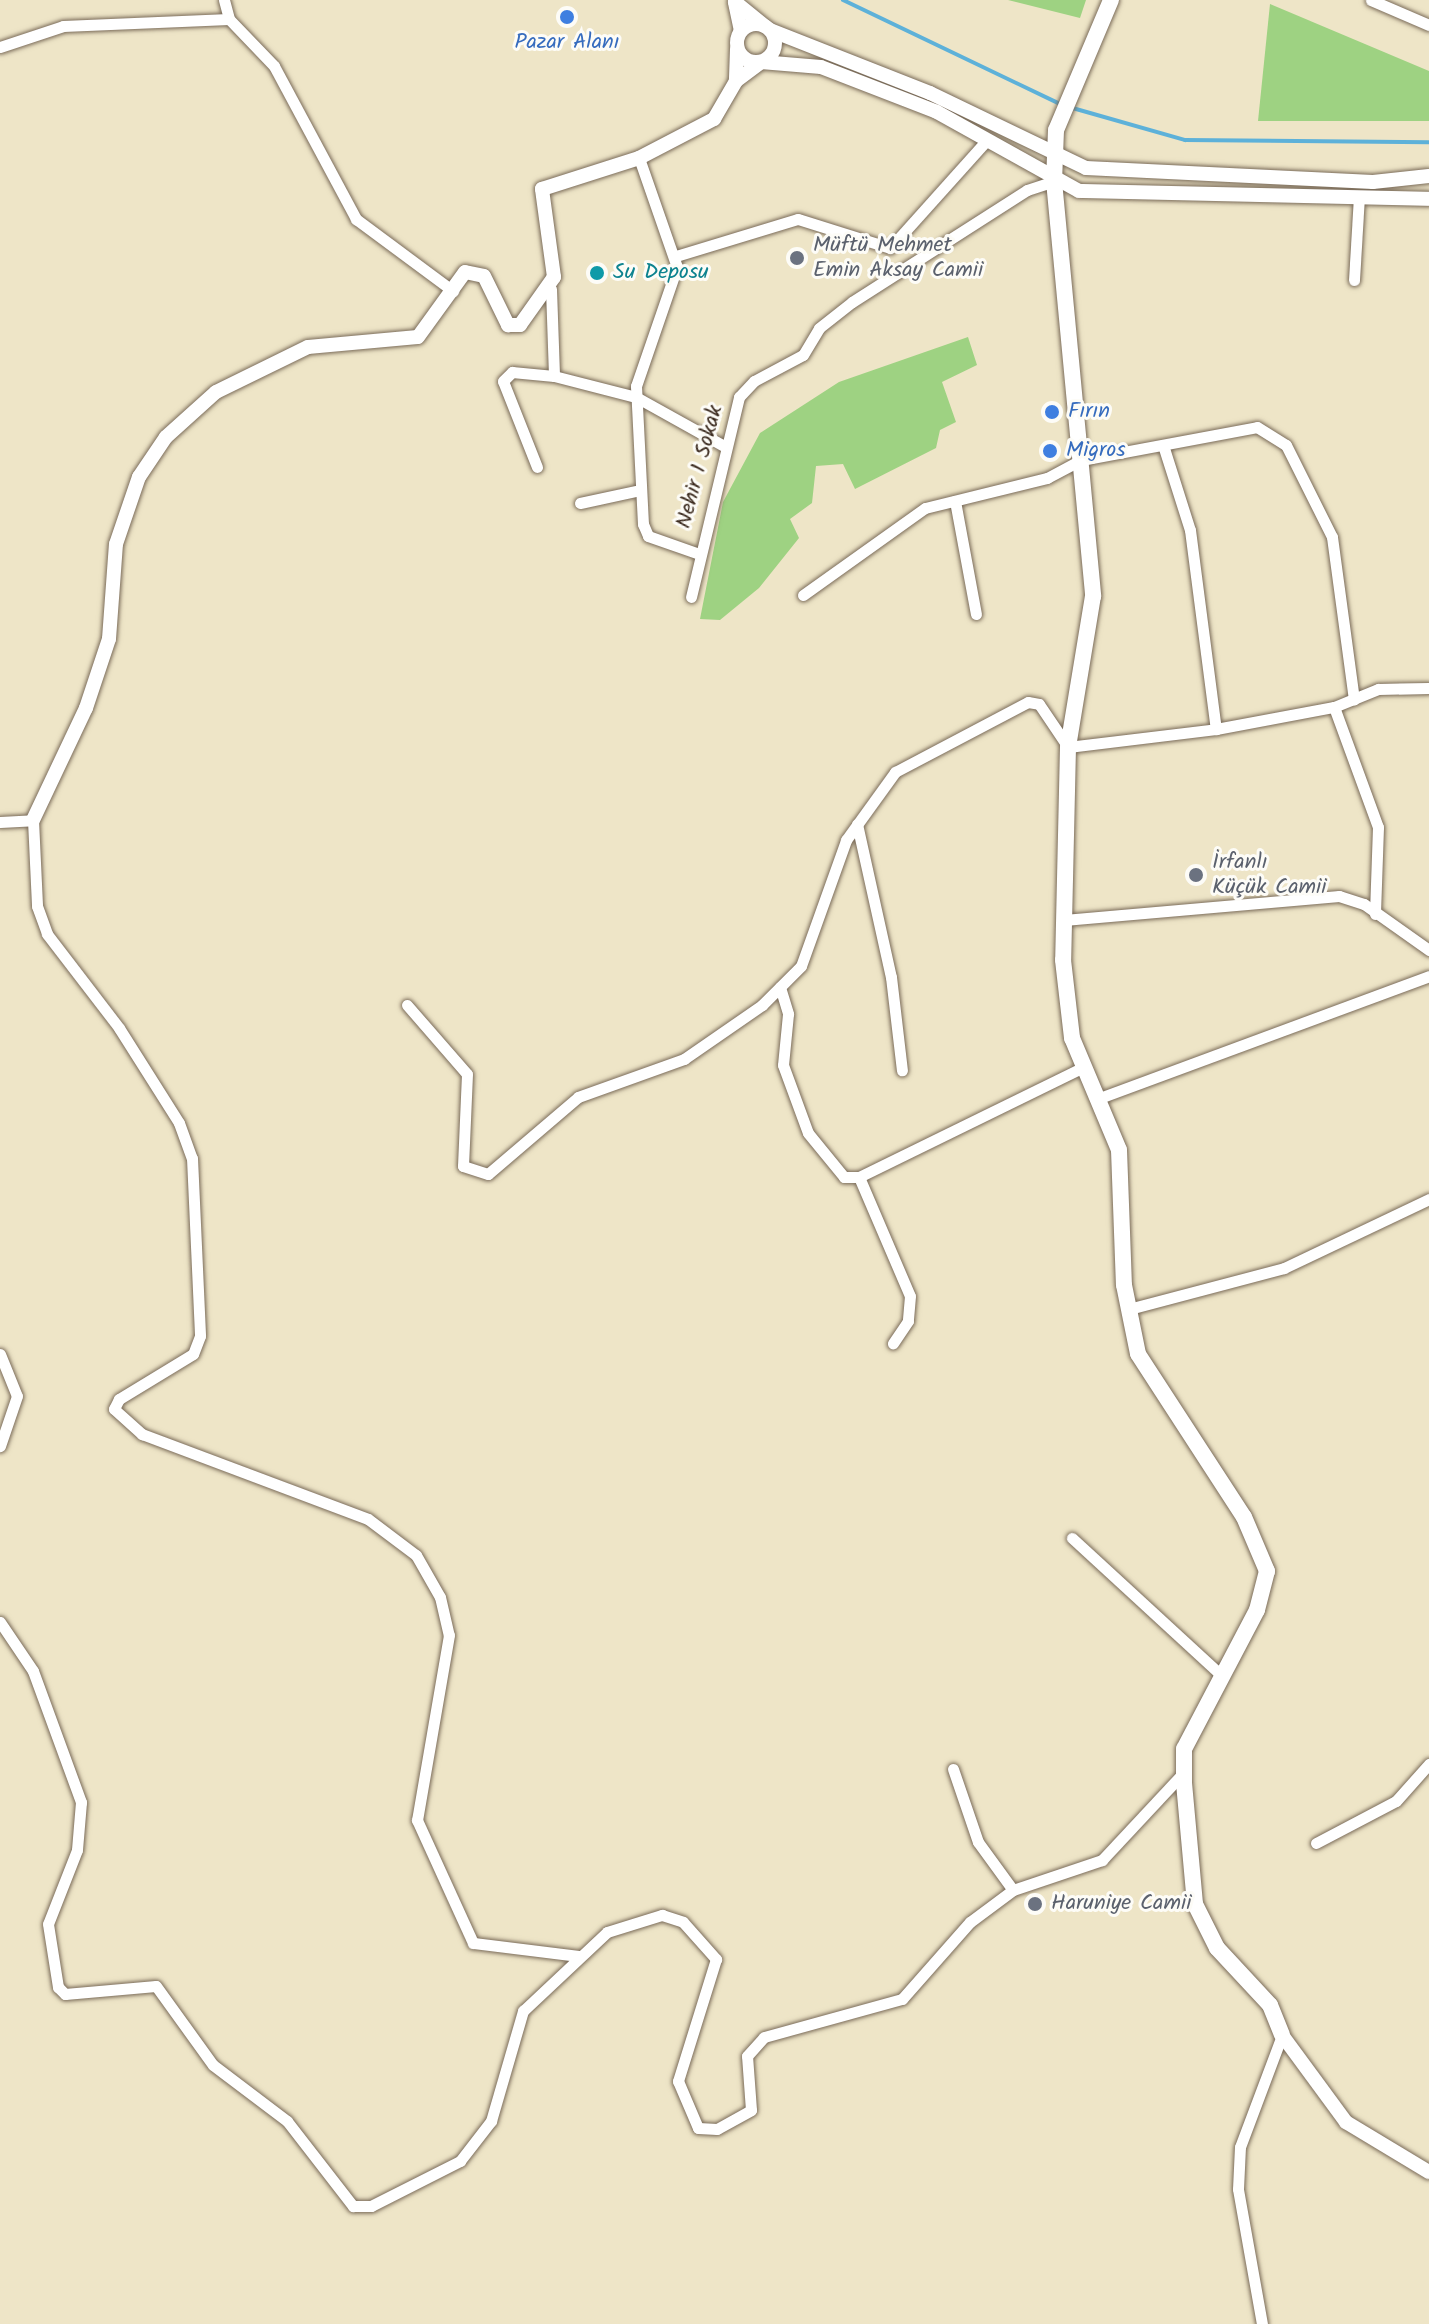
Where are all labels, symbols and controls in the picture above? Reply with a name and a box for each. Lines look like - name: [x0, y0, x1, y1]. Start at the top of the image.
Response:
- marker: Pazar Alanı: [558, 8, 576, 26]
- place label: Pazar Alanı: [515, 30, 619, 56]
- place label: Müftü Mehmet Emin Aksay Camii: [813, 232, 983, 284]
- marker: Müftü Mehmet Emin Aksay Camii: [788, 249, 806, 267]
- place label: Su Deposu: [613, 260, 709, 286]
- marker: Su Deposu: [588, 264, 606, 282]
- place label: Fırın: [1068, 399, 1110, 425]
- street label: Nehir 1 Sokak: [671, 403, 729, 531]
- marker: Fırın: [1043, 403, 1061, 421]
- place label: Migros: [1066, 438, 1126, 464]
- marker: Migros: [1041, 442, 1059, 460]
- place label: İrfanlı Küçük Camii: [1212, 849, 1327, 900]
- marker: İrfanlı Küçük Camii: [1187, 866, 1205, 884]
- place label: Haruniye Camii: [1051, 1891, 1191, 1917]
- marker: Haruniye Camii: [1026, 1895, 1044, 1913]

